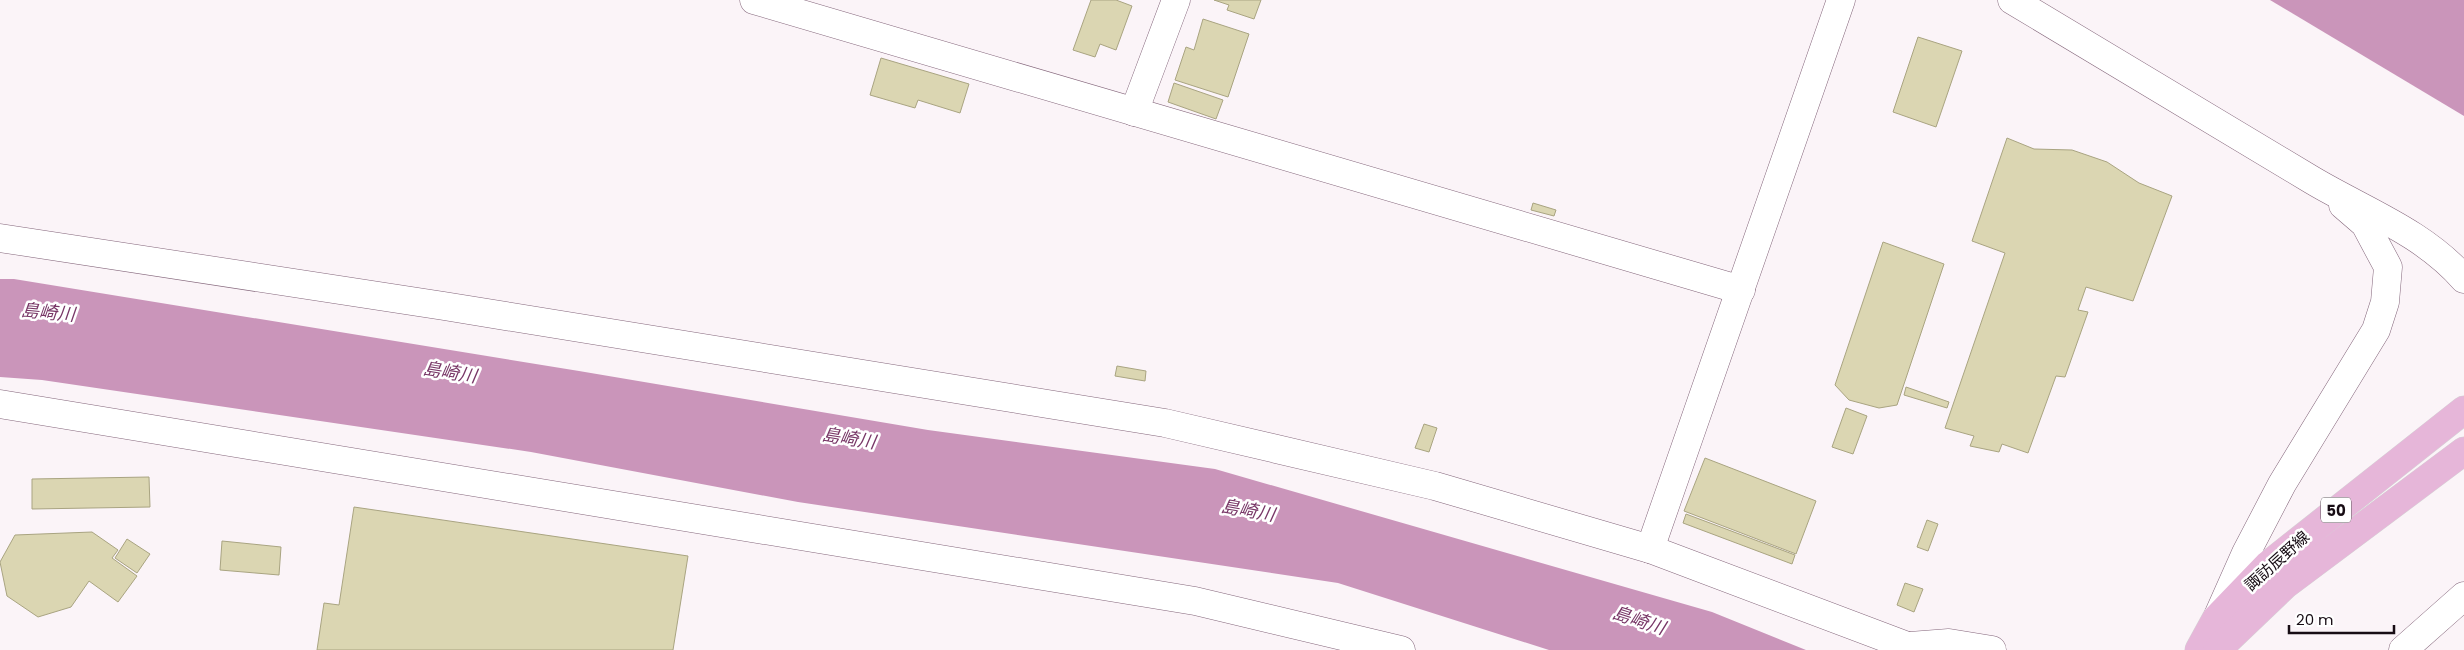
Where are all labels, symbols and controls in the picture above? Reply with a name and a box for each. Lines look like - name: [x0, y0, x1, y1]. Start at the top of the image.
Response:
- water label: 島崎川: [20, 297, 78, 327]
- water label: 島崎川: [421, 355, 481, 389]
- water label: 島崎川: [820, 421, 880, 455]
- water label: 島崎川: [1219, 493, 1279, 527]
- road number: 50: [2321, 498, 2351, 522]
- street label: 諏訪辰野線: [2240, 526, 2314, 596]
- water label: 島崎川: [1609, 600, 1670, 641]
- scale bar: [2289, 602, 2394, 634]
- text: 20 m: [2296, 609, 2334, 630]

